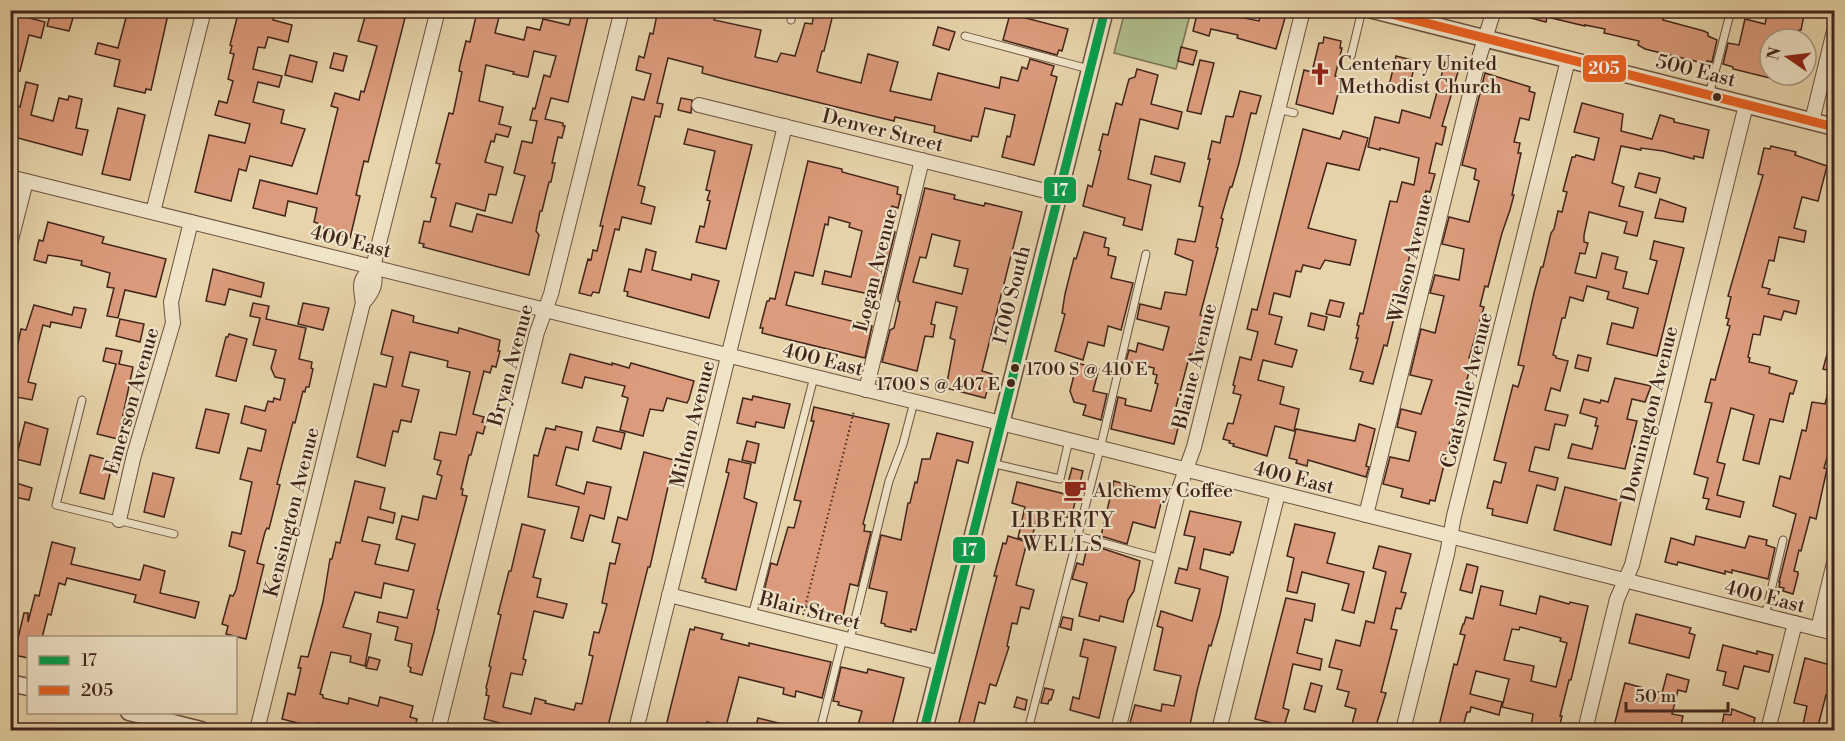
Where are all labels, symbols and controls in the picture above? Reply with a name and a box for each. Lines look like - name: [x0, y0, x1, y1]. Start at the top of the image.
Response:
- north arrow: [1758, 27, 1818, 87]
- text: N: [1763, 45, 1786, 62]
- street label: 500 East: [1653, 49, 1738, 93]
- place label: Centenary United Methodist Church: [1338, 52, 1502, 100]
- line badge: 205: [1582, 54, 1627, 83]
- text: 205: [1588, 59, 1620, 79]
- church icon: Centenary United Methodist Church: [1307, 61, 1333, 87]
- unlabelled marker: [1711, 91, 1723, 103]
- street label: Denver Street: [819, 104, 946, 159]
- line badge: 17: [1043, 176, 1077, 204]
- text: 17: [1052, 181, 1069, 201]
- street label: Wilson Avenue: [1383, 191, 1440, 326]
- street label: Logan Avenue: [849, 206, 904, 335]
- street label: 400 East: [308, 220, 394, 265]
- street label: 1700 South: [988, 243, 1037, 347]
- street label: Blaine Avenue: [1168, 301, 1223, 433]
- street label: Bryan Avenue: [483, 302, 540, 430]
- street label: Coatsville Avenue: [1436, 310, 1499, 471]
- street label: Downington Avenue: [1616, 324, 1684, 505]
- street label: Emerson Avenue: [99, 325, 165, 478]
- street label: 400 East: [780, 338, 866, 383]
- street label: Milton Avenue: [666, 358, 721, 491]
- place label: 1700 S @ 410 E: [1026, 358, 1148, 381]
- marker: 1700 S @ 410 E: [1009, 362, 1021, 374]
- place label: 1700 S @ 407 E: [877, 373, 1000, 396]
- marker: 1700 S @ 407 E: [1005, 377, 1017, 389]
- street label: Kensington Avenue: [259, 425, 326, 600]
- street label: 400 East: [1251, 456, 1337, 501]
- cafe icon: Alchemy Coffee: [1062, 477, 1088, 503]
- place label: Alchemy Coffee: [1092, 479, 1233, 504]
- district label: LIBERTY WELLS: [1011, 508, 1115, 558]
- line badge: 17: [952, 536, 986, 564]
- text: 17: [961, 541, 978, 561]
- street label: 400 East: [1722, 575, 1808, 620]
- street label: Blair Street: [755, 587, 863, 636]
- legend: [27, 636, 237, 714]
- text: 17: [81, 649, 97, 672]
- scale bar: [1626, 675, 1728, 713]
- text: 205: [81, 679, 113, 702]
- text: 50 m: [1635, 685, 1677, 708]

